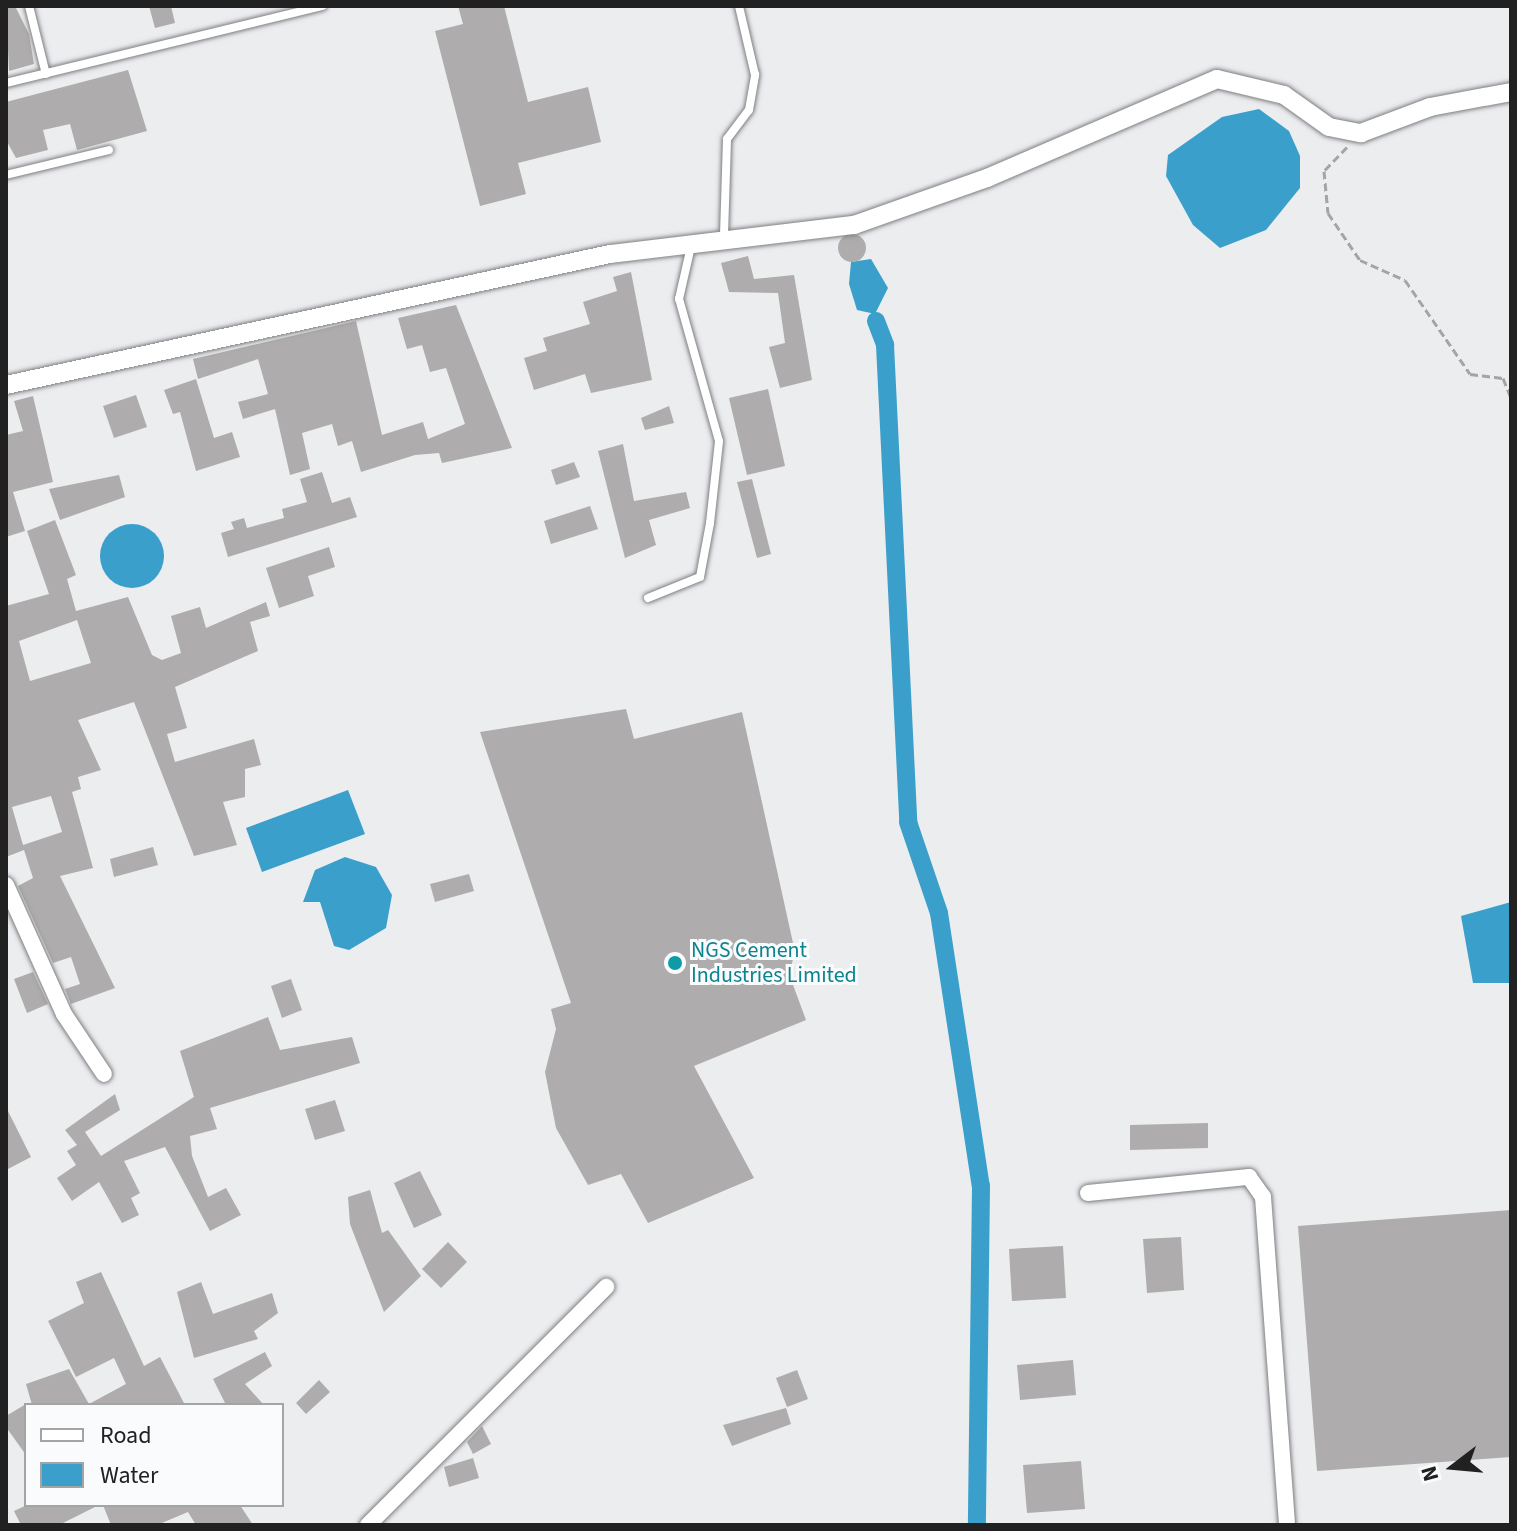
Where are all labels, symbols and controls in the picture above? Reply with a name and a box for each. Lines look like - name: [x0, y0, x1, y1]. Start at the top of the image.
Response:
- place label: NGS Cement Industries Limited: [691, 937, 857, 988]
- marker: NGS Cement Industries Limited: [666, 954, 684, 972]
- legend: [24, 1403, 284, 1507]
- text: Road: [100, 1418, 152, 1453]
- north arrow: [1413, 1427, 1493, 1507]
- text: Water: [100, 1458, 158, 1493]
- text: N: [1413, 1462, 1447, 1485]

